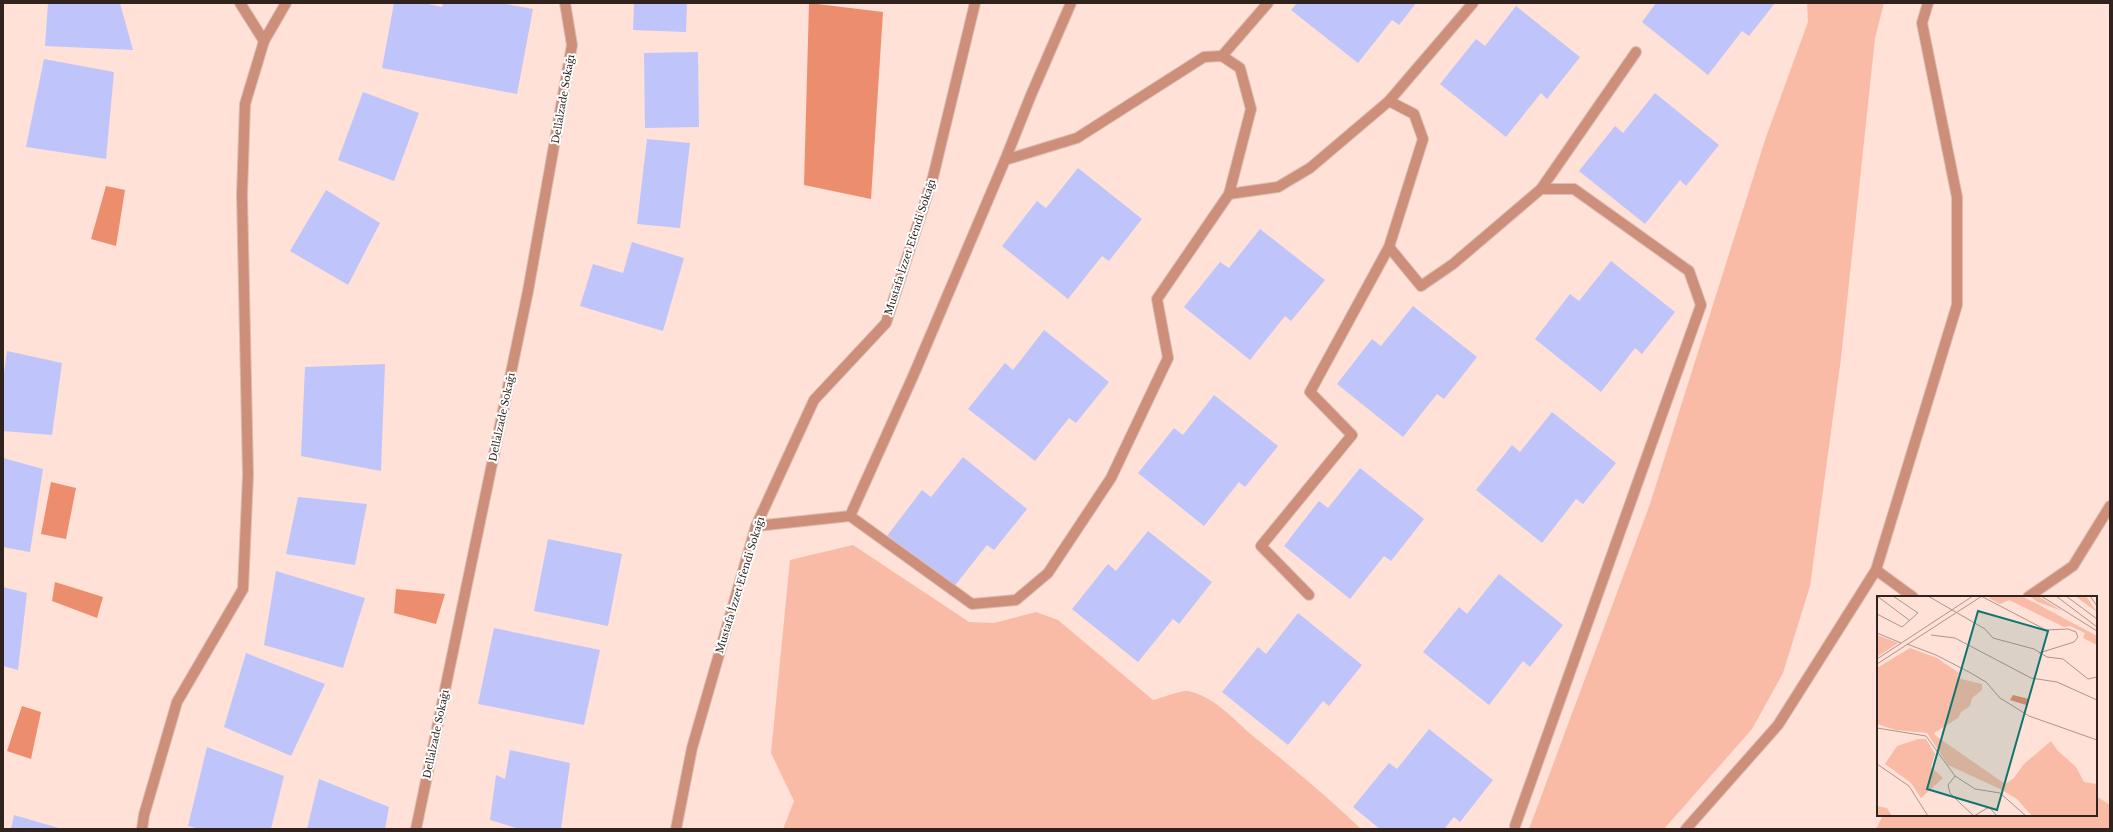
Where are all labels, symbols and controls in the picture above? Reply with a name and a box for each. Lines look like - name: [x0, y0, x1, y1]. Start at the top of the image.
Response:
- street label: Dellalzade Sokağı: [549, 53, 577, 145]
- street label: Mustafa İzzet Efendi Sokağı: [881, 176, 938, 317]
- street label: Dellalzade Sokağı: [486, 371, 518, 463]
- street label: Mustafa İzzet Efendi Sokağı: [712, 514, 767, 655]
- inset map: [1877, 596, 2097, 816]
- street label: Dellalzade Sokağı: [420, 688, 452, 780]

